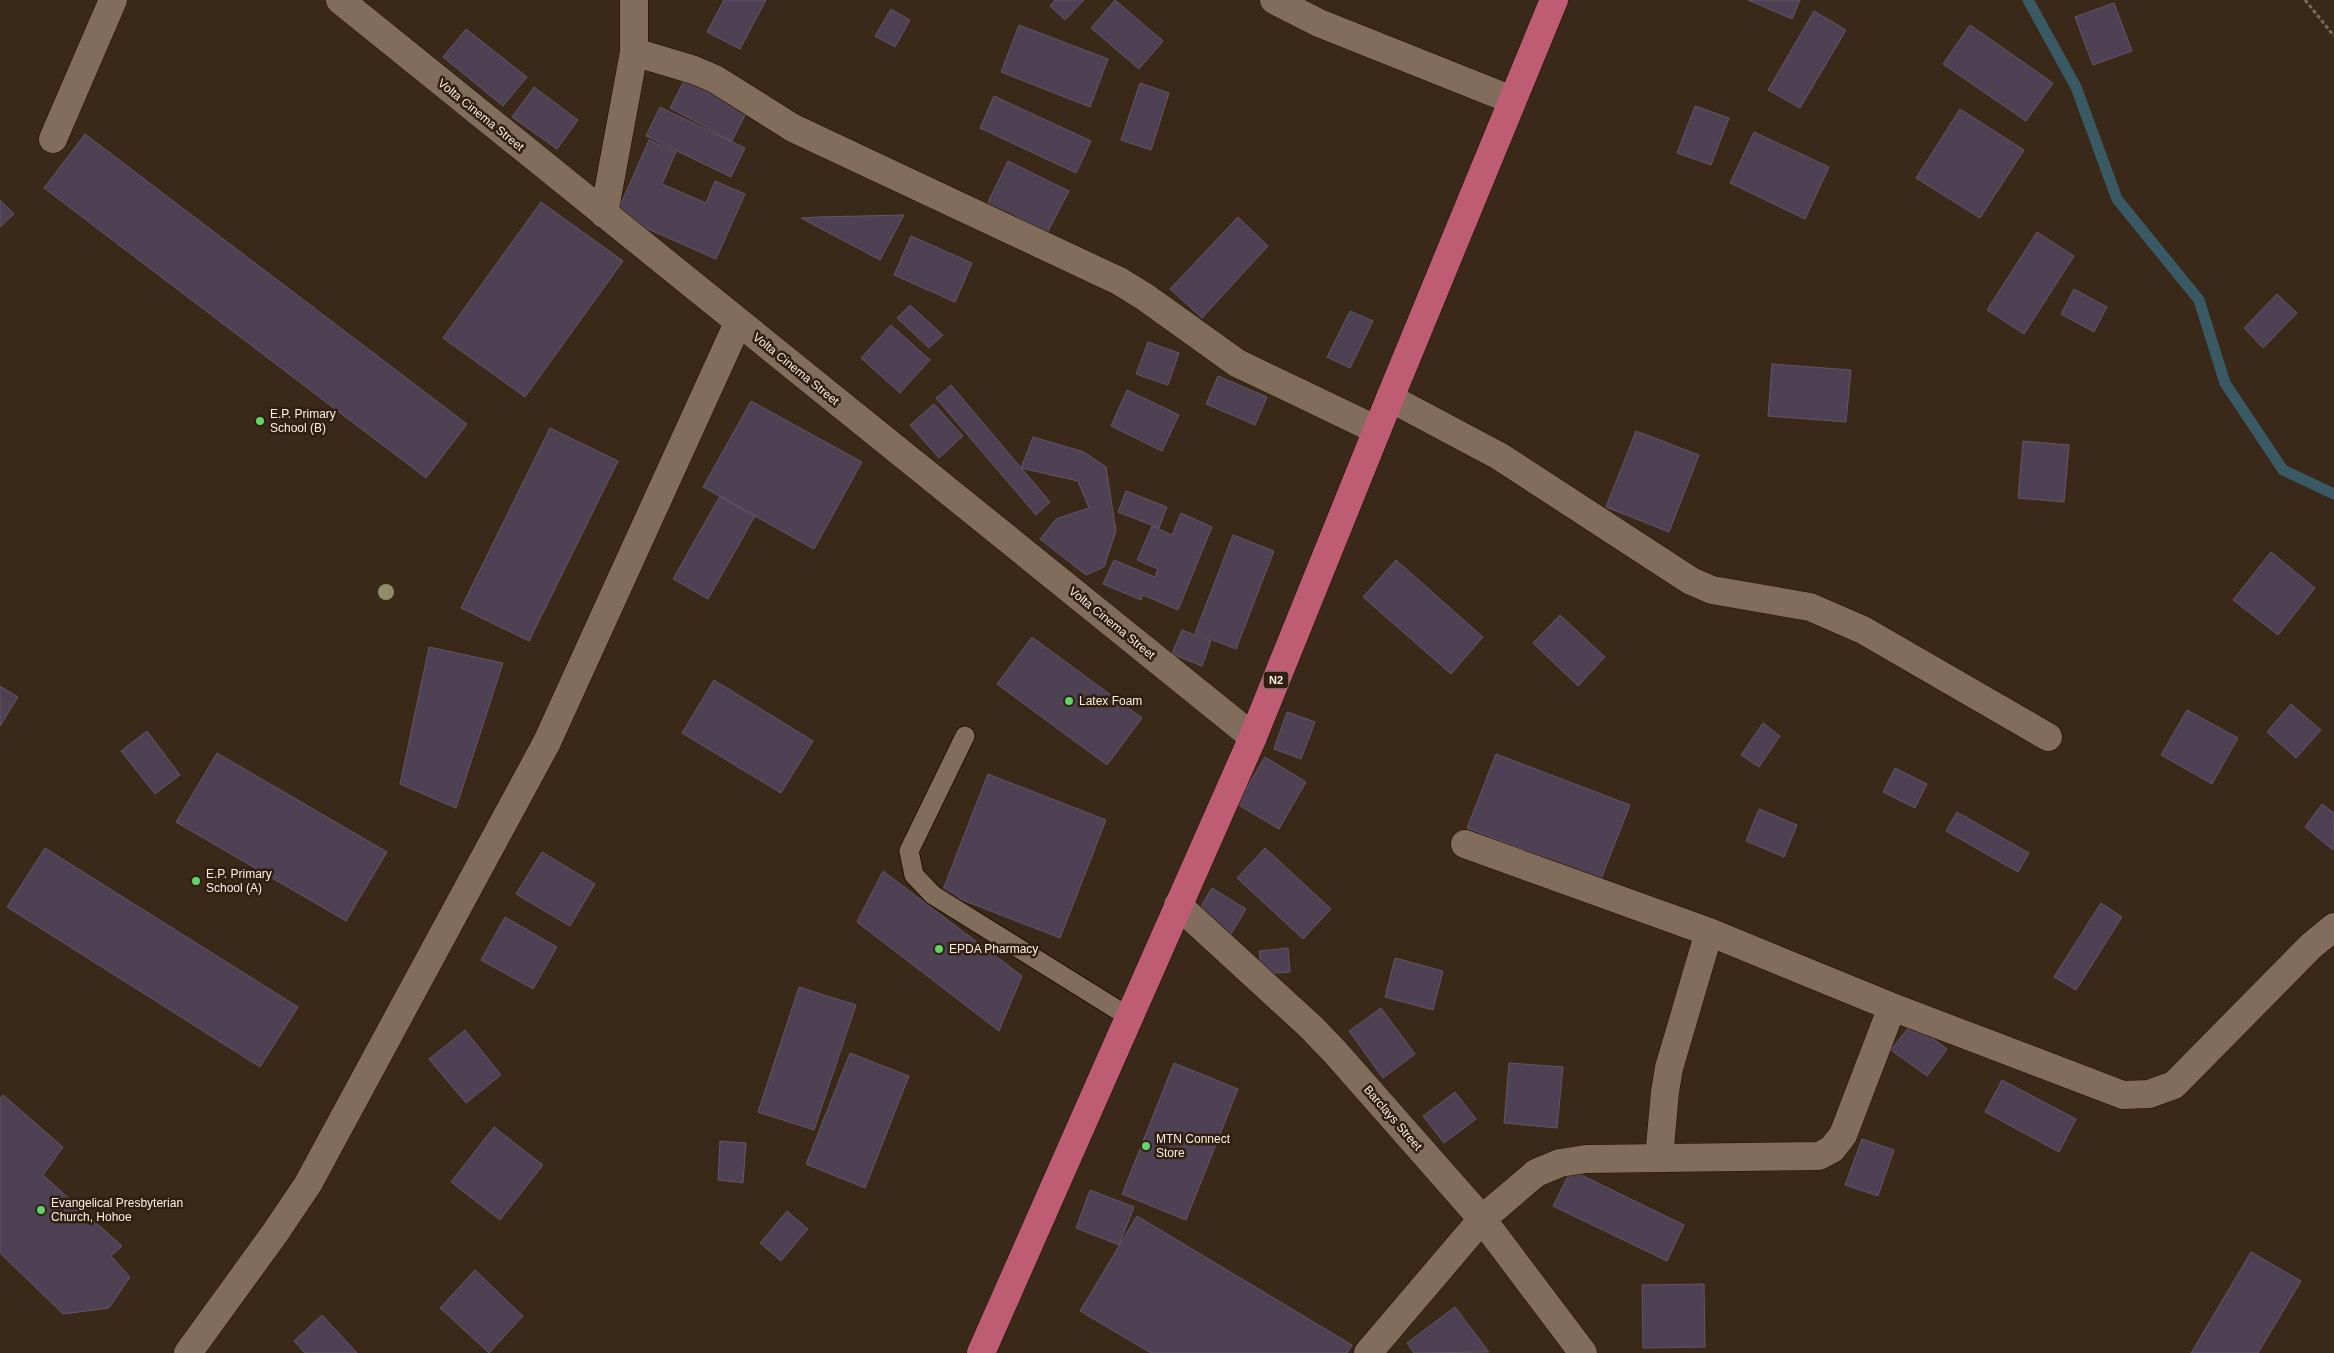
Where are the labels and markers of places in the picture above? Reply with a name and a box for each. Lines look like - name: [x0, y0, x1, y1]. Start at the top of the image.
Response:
- place label: E.P. Primary School (B): [270, 407, 336, 435]
- marker: E.P. Primary School (B): [254, 415, 266, 427]
- place label: Latex Foam: [1079, 694, 1142, 708]
- marker: Latex Foam: [1063, 695, 1075, 707]
- place label: E.P. Primary School (A): [206, 867, 272, 895]
- marker: E.P. Primary School (A): [190, 875, 202, 887]
- place label: EPDA Pharmacy: [949, 942, 1038, 956]
- marker: EPDA Pharmacy: [933, 943, 945, 955]
- place label: MTN Connect Store: [1156, 1132, 1231, 1160]
- marker: MTN Connect Store: [1140, 1140, 1152, 1152]
- place label: Evangelical Presbyterian Church, Hohoe: [51, 1196, 183, 1224]
- marker: Evangelical Presbyterian Church, Hohoe: [35, 1204, 47, 1216]

